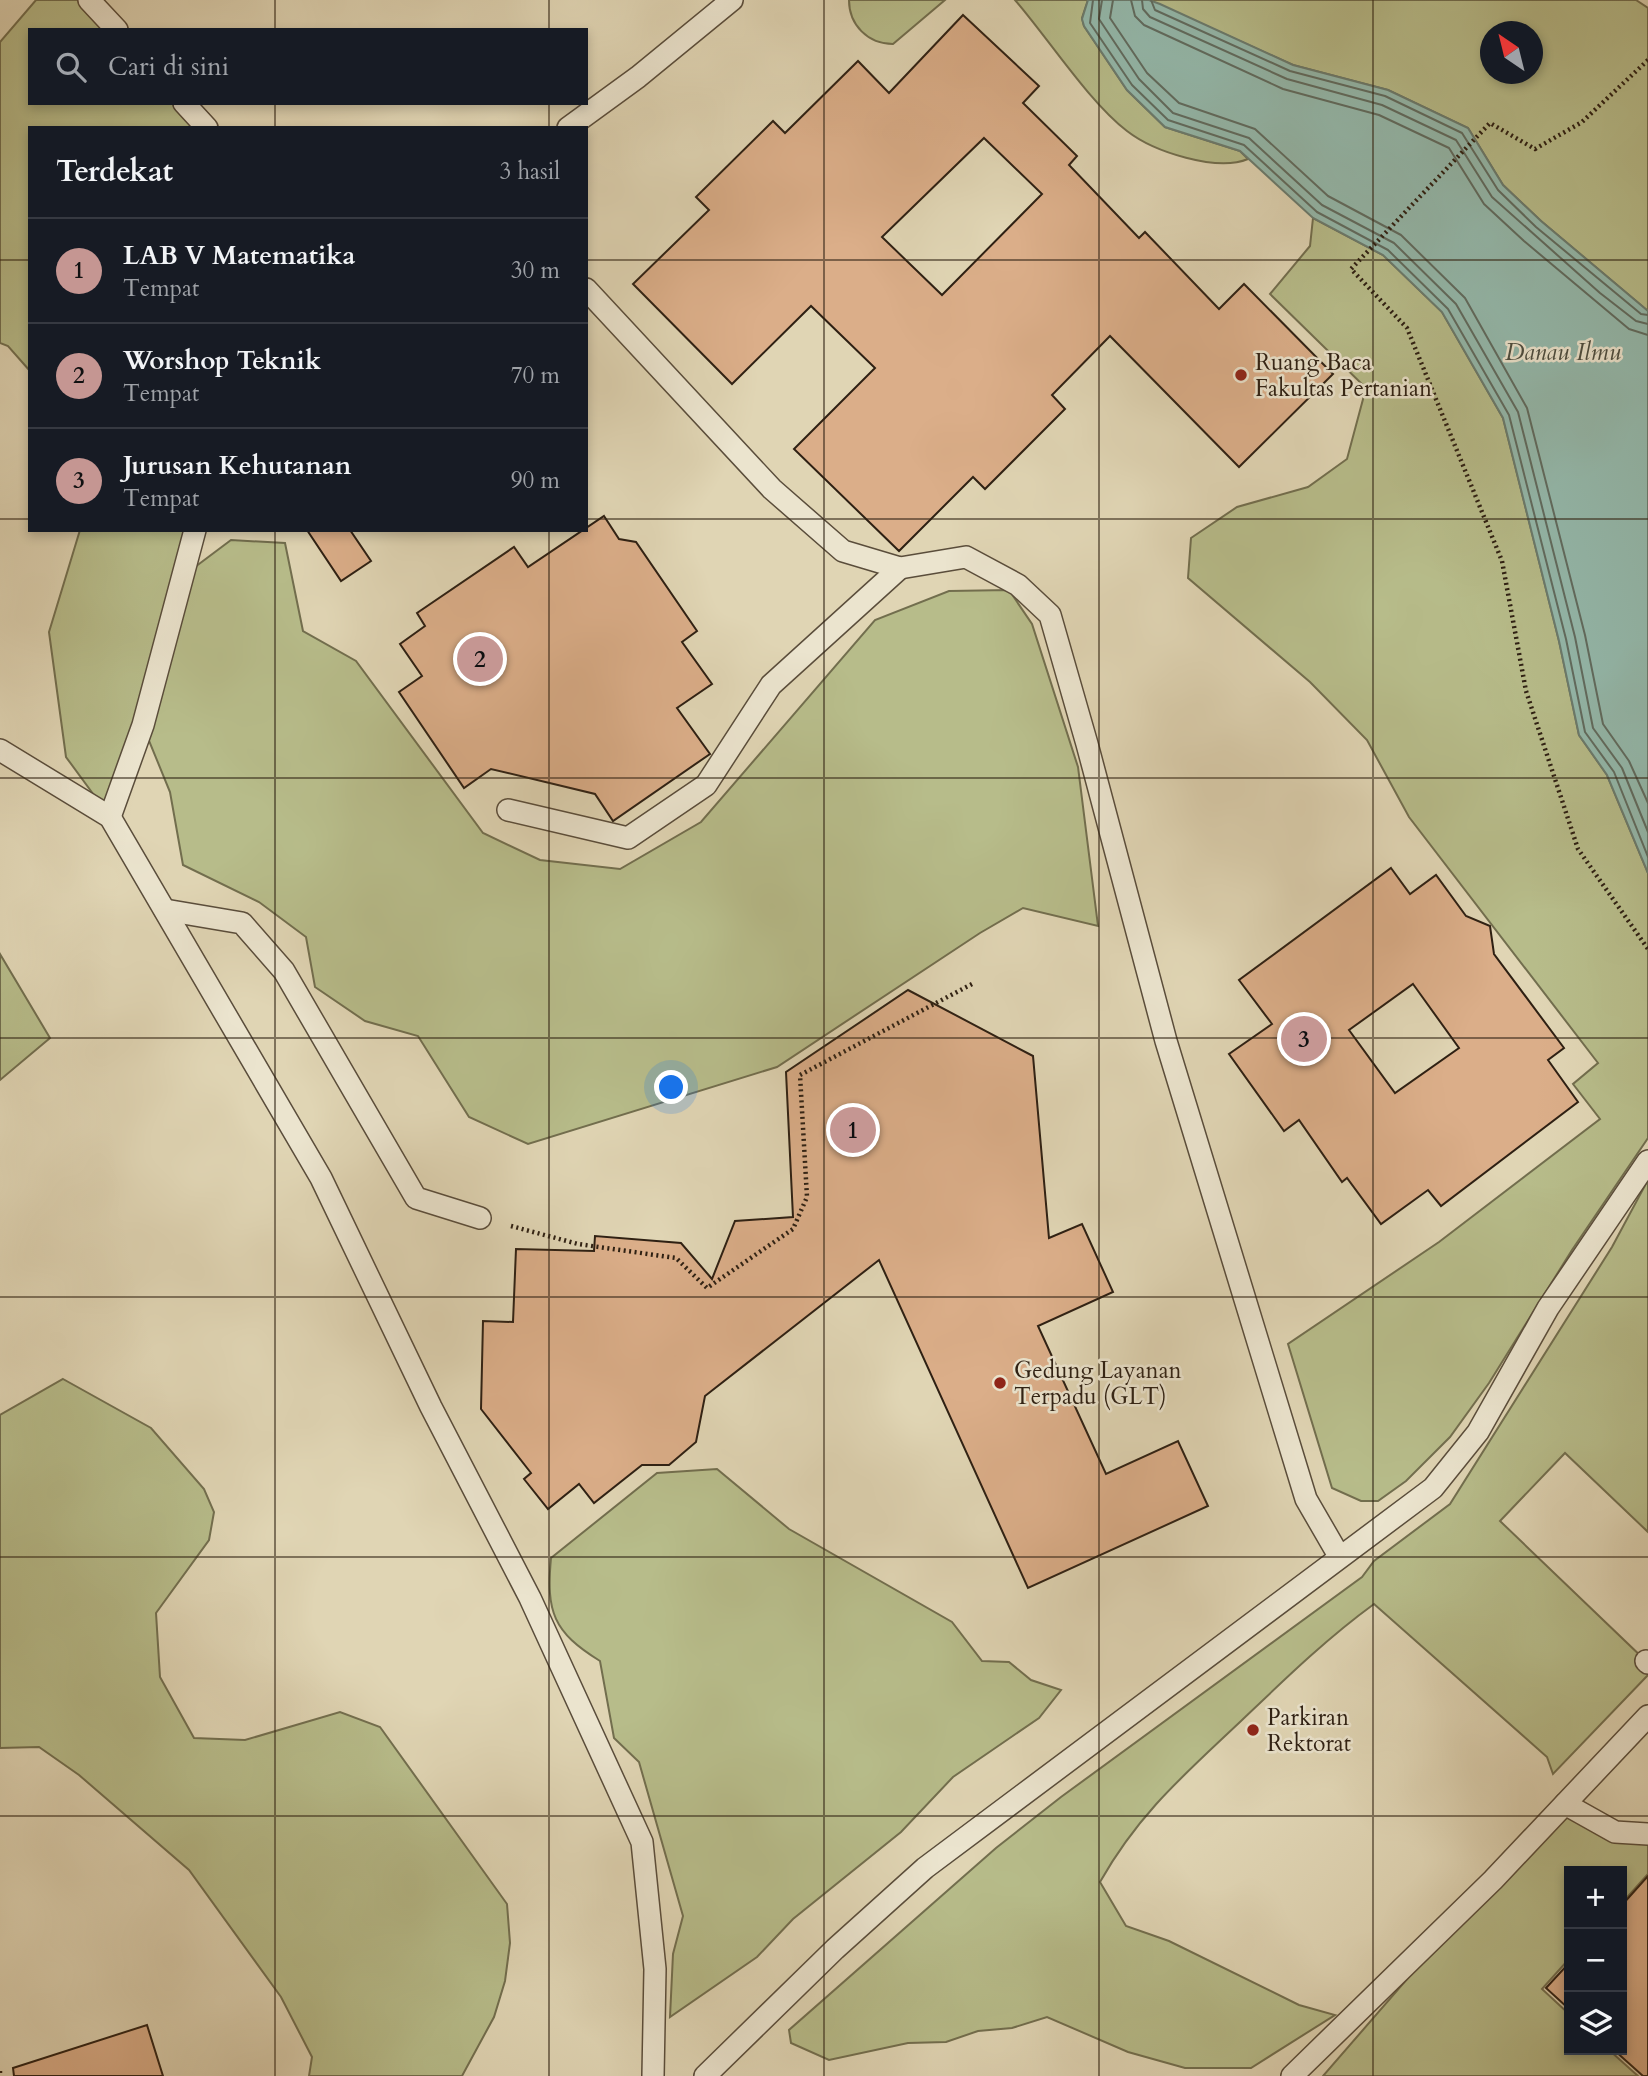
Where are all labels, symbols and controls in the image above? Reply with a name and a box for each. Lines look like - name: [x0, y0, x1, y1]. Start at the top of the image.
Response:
- north arrow: [1480, 21, 1543, 84]
- search box: [28, 28, 588, 105]
- icon: search: [52, 48, 90, 86]
- text: Cari di sini: [108, 49, 229, 84]
- text: Terdekat: [56, 151, 173, 192]
- text: 3 hasil: [499, 156, 560, 187]
- text: LAB V Matematika: [123, 238, 355, 273]
- text: 1: [73, 255, 85, 286]
- text: 30 m: [511, 255, 560, 286]
- text: Tempat: [123, 273, 199, 304]
- water label: Danau Ilmu: [1505, 336, 1621, 369]
- text: Worshop Teknik: [123, 343, 321, 378]
- place label: Ruang Baca Fakultas Pertanian: [1255, 347, 1432, 404]
- text: 2: [73, 360, 85, 391]
- text: 70 m: [511, 360, 560, 391]
- marker: Ruang Baca Fakultas Pertanian: [1233, 367, 1249, 383]
- text: Tempat: [123, 378, 199, 409]
- text: Jurusan Kehutanan: [123, 448, 352, 483]
- text: 3: [73, 465, 85, 496]
- text: 90 m: [511, 465, 560, 496]
- text: Tempat: [123, 483, 199, 514]
- pin: 2: [457, 633, 503, 685]
- pin: 3: [1281, 1013, 1327, 1065]
- your location: [654, 1070, 688, 1104]
- pin: 1: [830, 1104, 876, 1156]
- place label: Gedung Layanan Terpadu (GLT): [1014, 1355, 1182, 1412]
- marker: Gedung Layanan Terpadu (GLT): [992, 1375, 1008, 1391]
- place label: Parkiran Rektorat: [1267, 1702, 1351, 1759]
- marker: Parkiran Rektorat: [1245, 1722, 1261, 1738]
- map controls: [1564, 1866, 1627, 2055]
- button: +: [1564, 1866, 1627, 1929]
- button: −: [1564, 1929, 1627, 1992]
- button: layers: [1564, 1992, 1627, 2055]

